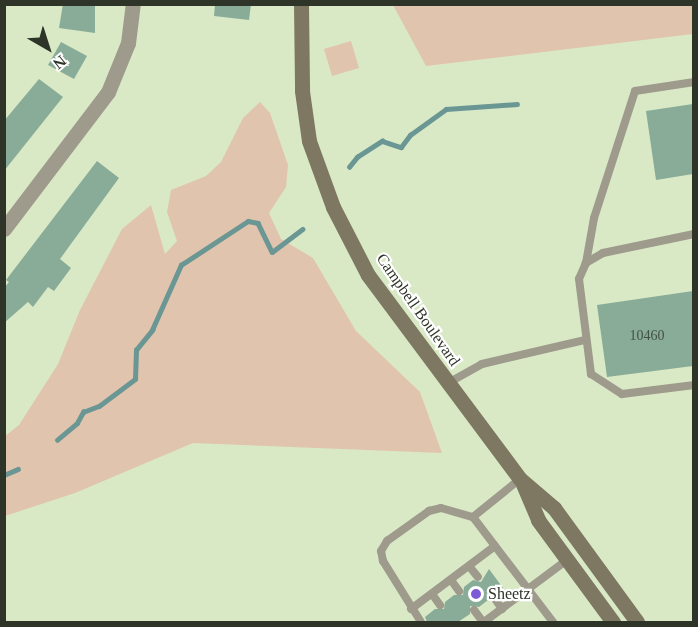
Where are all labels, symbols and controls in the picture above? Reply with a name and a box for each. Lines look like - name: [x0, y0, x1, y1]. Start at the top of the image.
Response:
- north arrow: [18, 18, 78, 78]
- text: N: [50, 52, 69, 73]
- street label: Campbell Boulevard: [372, 250, 464, 370]
- house number: 10460: [630, 328, 664, 344]
- place label: Sheetz: [488, 584, 531, 604]
- marker: Sheetz: [469, 587, 483, 601]

